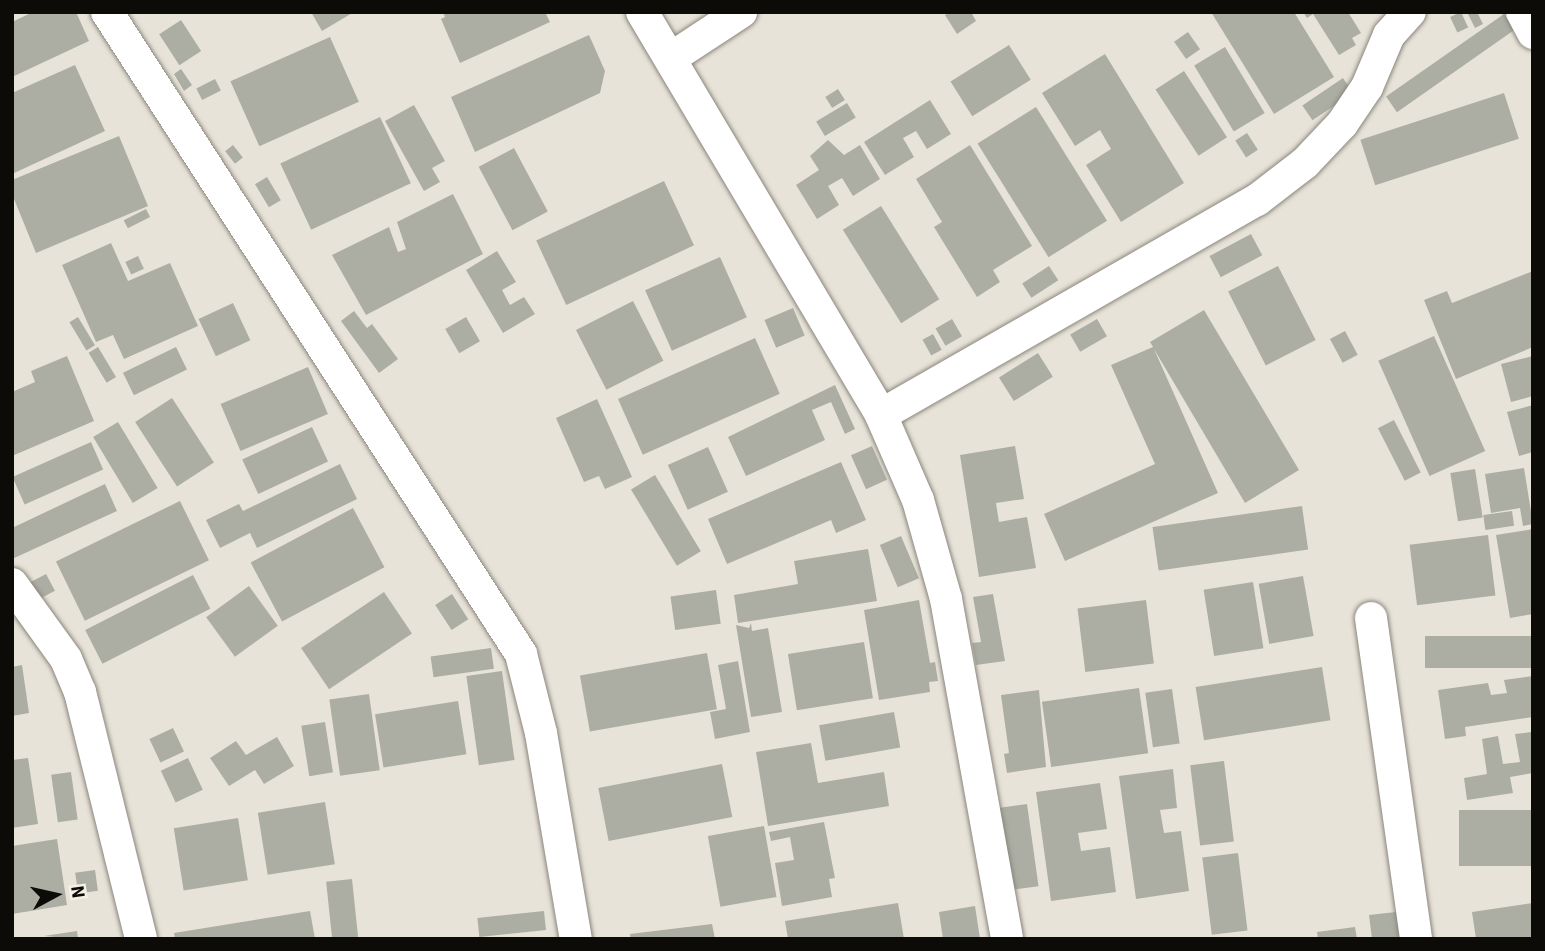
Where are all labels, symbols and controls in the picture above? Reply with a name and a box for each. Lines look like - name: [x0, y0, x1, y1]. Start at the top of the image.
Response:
- north arrow: [21, 860, 91, 930]
- text: N: [63, 884, 92, 900]

